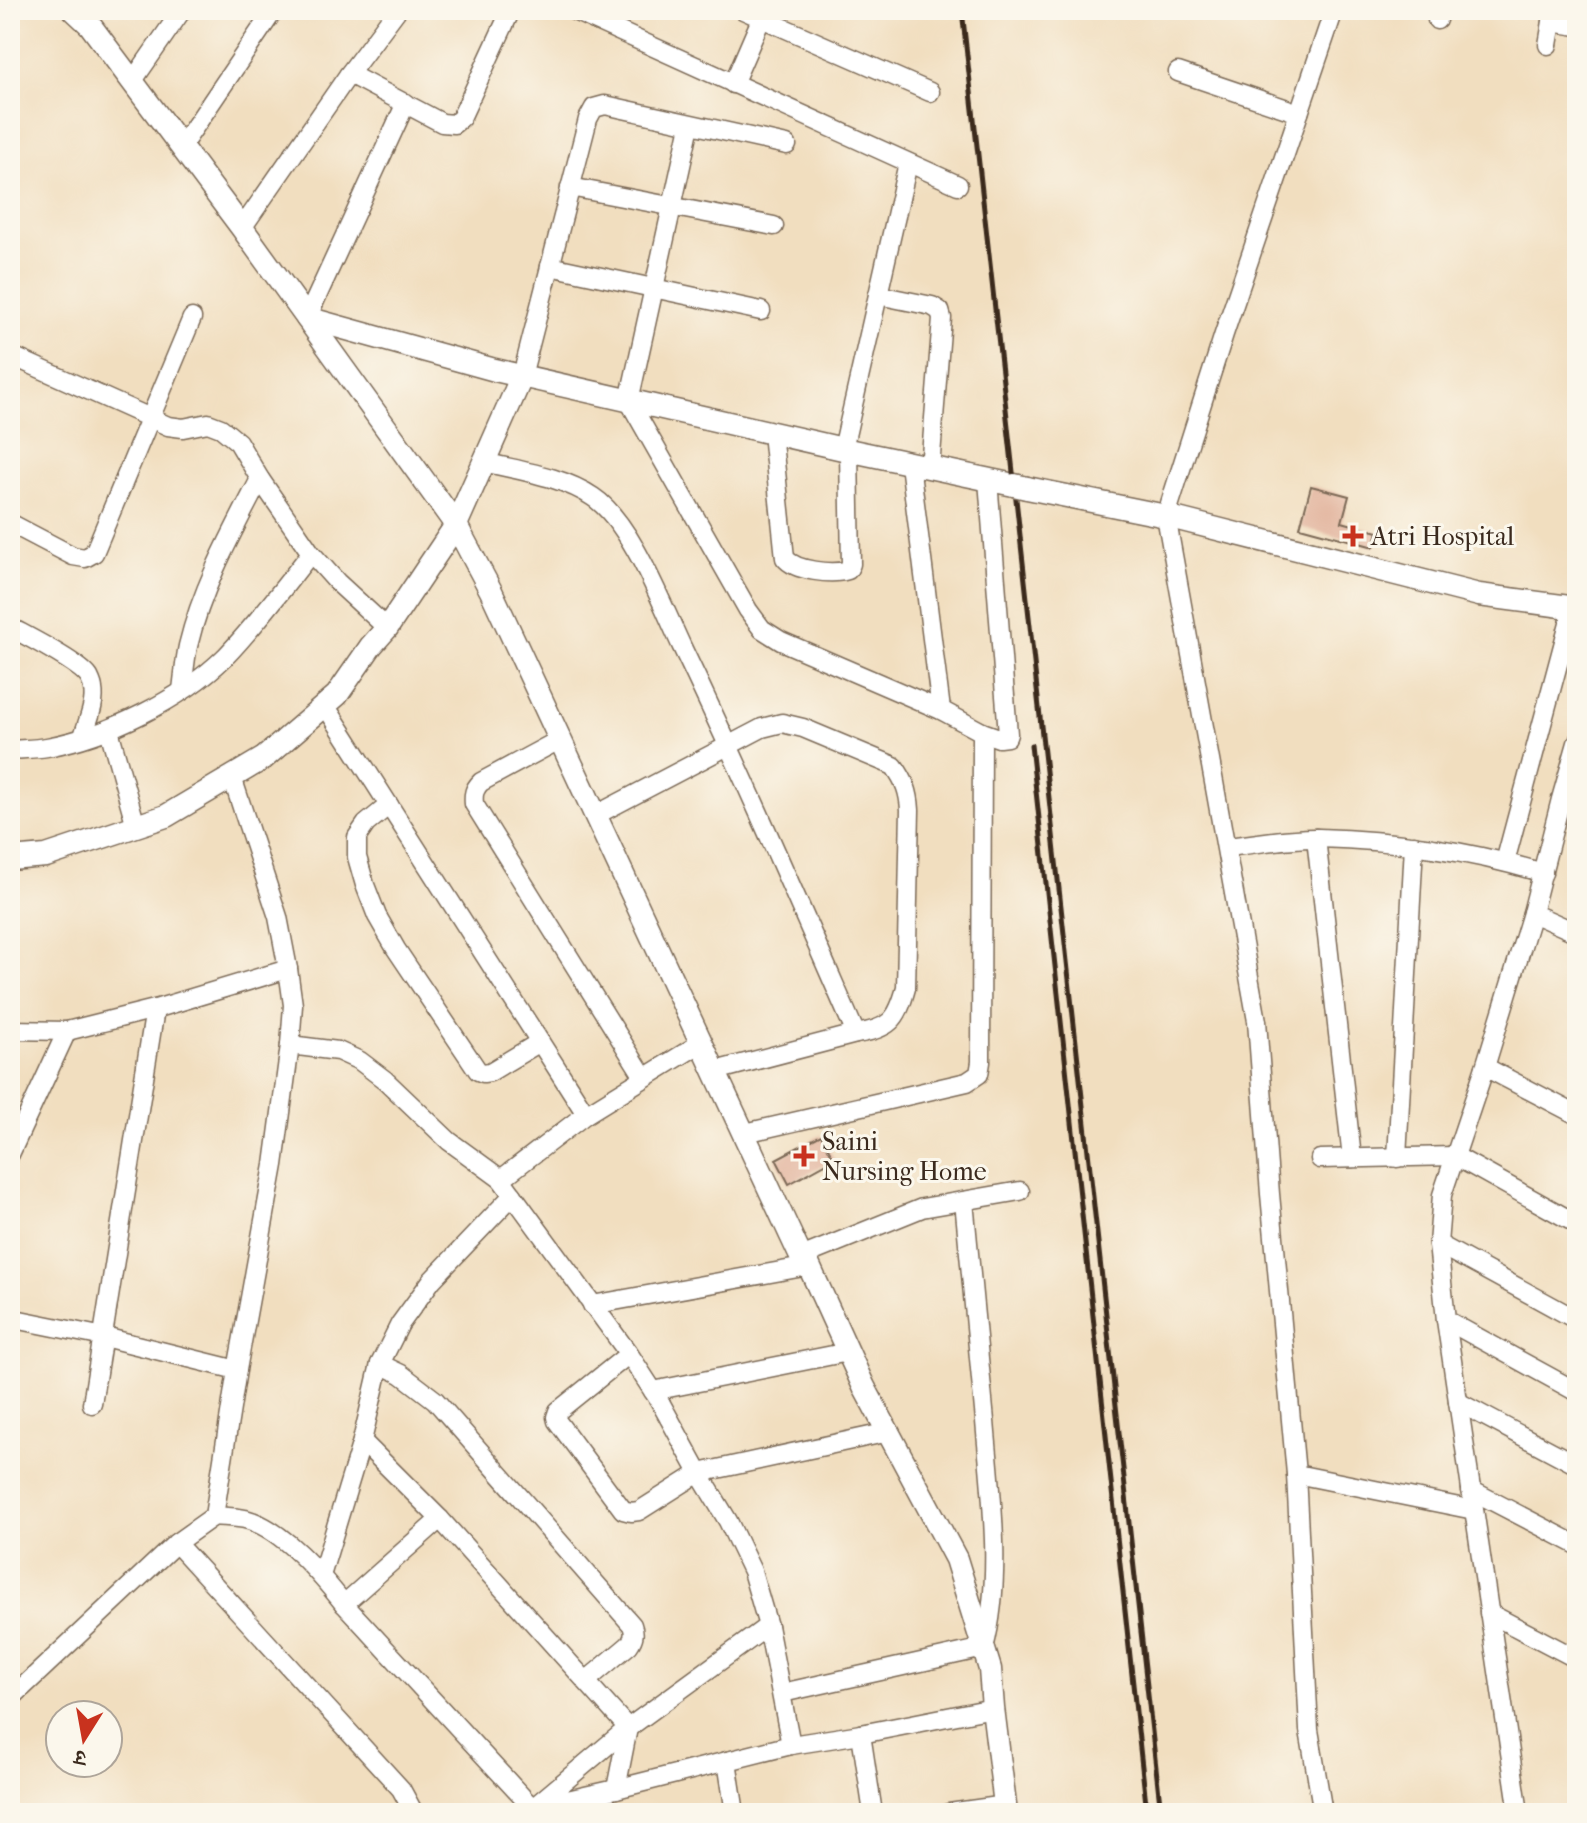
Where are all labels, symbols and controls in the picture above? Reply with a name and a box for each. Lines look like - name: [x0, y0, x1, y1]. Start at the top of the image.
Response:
- place label: Atri Hospital: [1370, 521, 1514, 552]
- marker: Atri Hospital: [1342, 525, 1364, 547]
- place label: Saini Nursing Home: [822, 1126, 987, 1187]
- marker: Saini Nursing Home: [793, 1145, 815, 1167]
- north arrow: [44, 1699, 124, 1779]
- text: उ: [71, 1743, 90, 1772]

